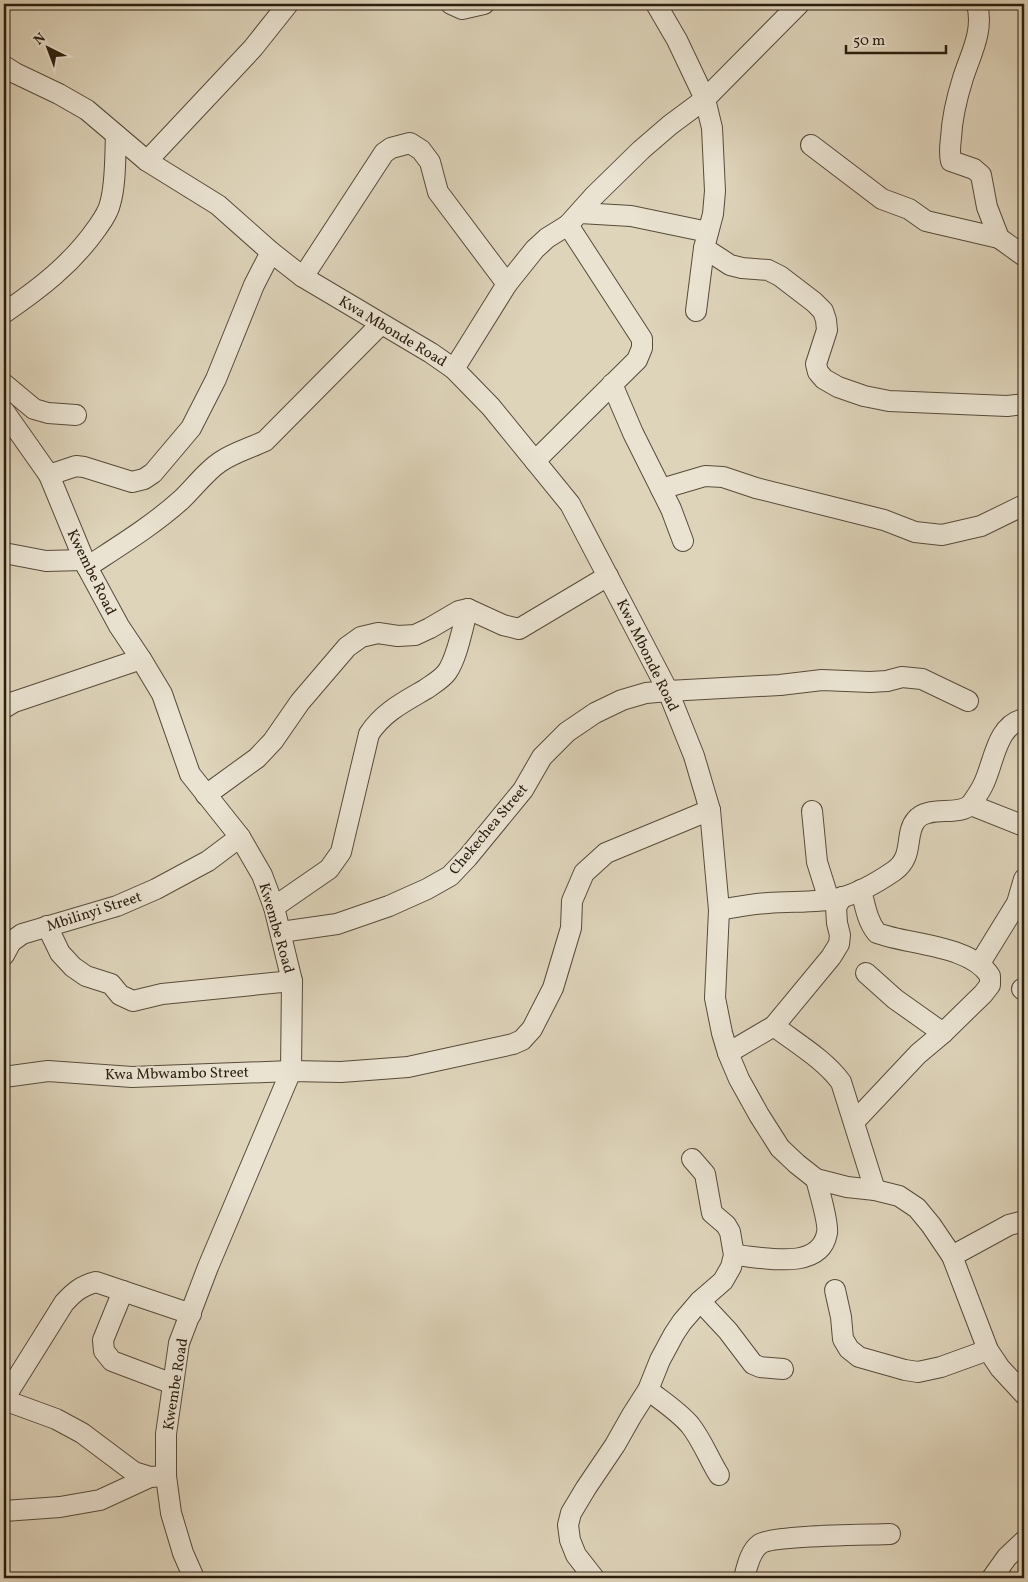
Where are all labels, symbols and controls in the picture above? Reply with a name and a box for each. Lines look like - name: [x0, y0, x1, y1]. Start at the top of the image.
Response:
- north arrow: [22, 22, 72, 72]
- scale bar: [846, 22, 946, 54]
- text: N: [30, 29, 50, 50]
- text: 50 m: [853, 31, 885, 52]
- street label: Kwa Mbonde Road: [334, 292, 450, 373]
- street label: Kwembe Road: [61, 526, 121, 619]
- street label: Kwa Mbonde Road: [610, 596, 683, 715]
- street label: Chekechea Street: [445, 780, 534, 880]
- street label: Kwembe Road: [253, 881, 298, 976]
- street label: Mbilinyi Street: [44, 887, 145, 938]
- street label: Kwa Mbwambo Street: [105, 1063, 249, 1086]
- street label: Kwembe Road: [159, 1337, 194, 1432]

